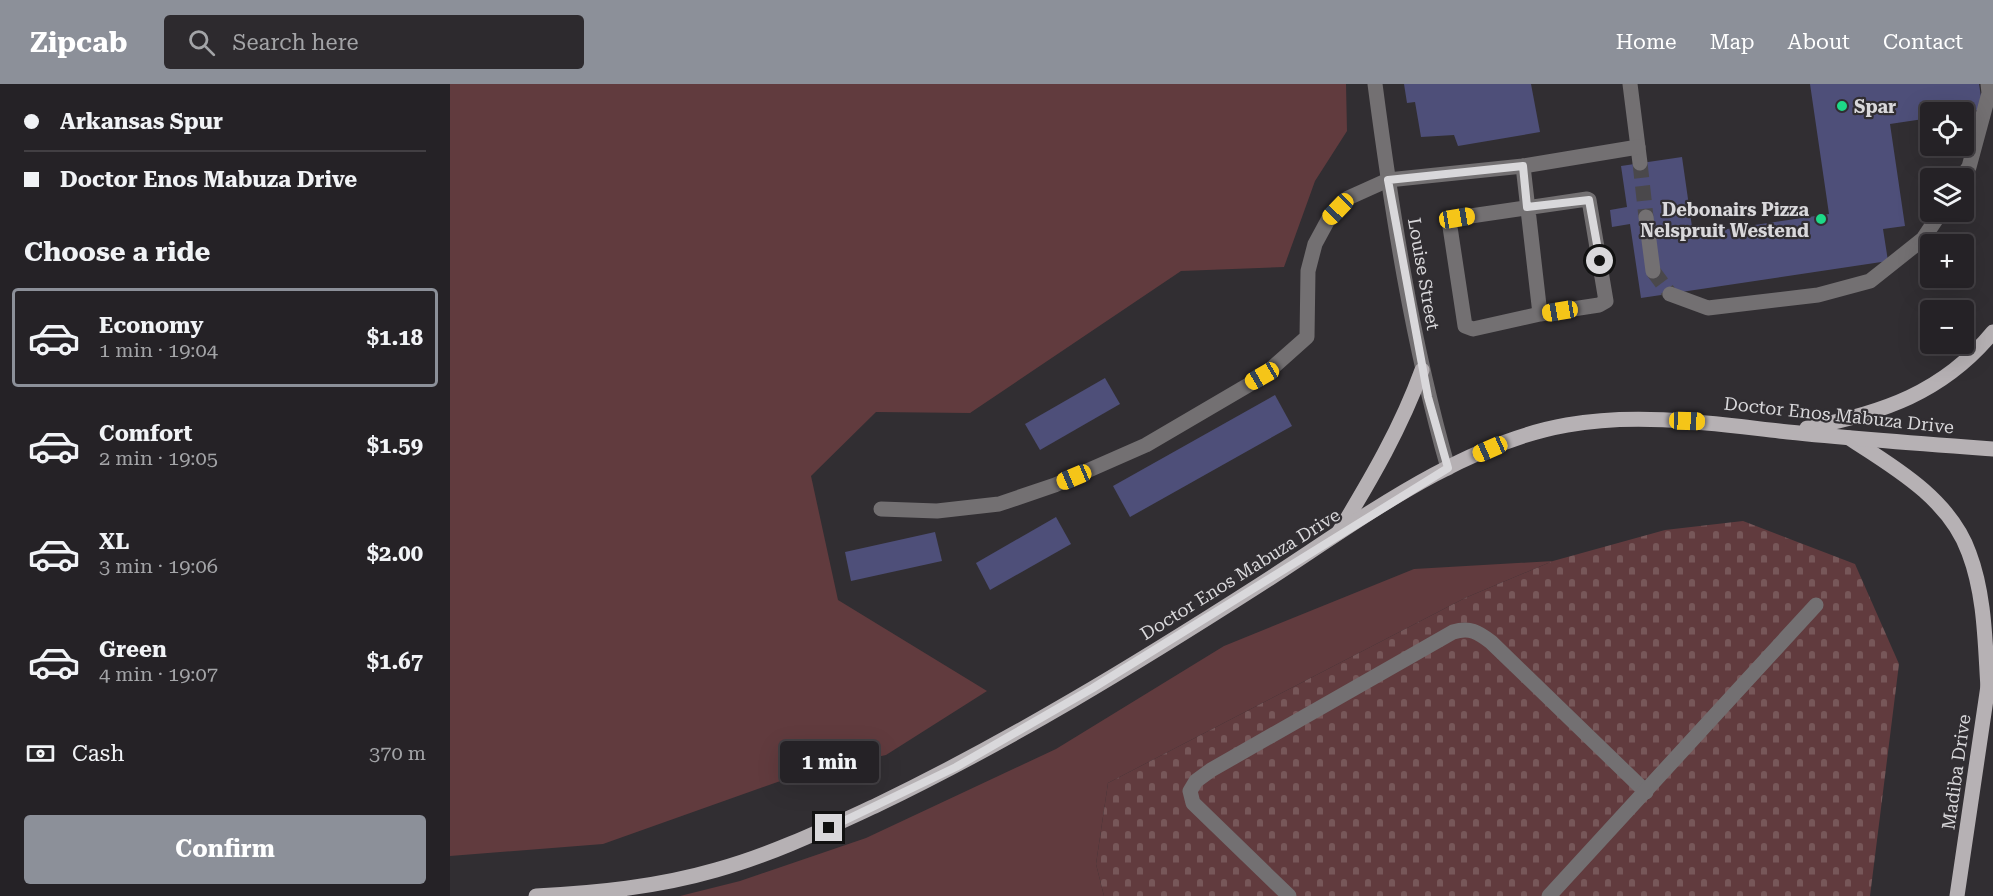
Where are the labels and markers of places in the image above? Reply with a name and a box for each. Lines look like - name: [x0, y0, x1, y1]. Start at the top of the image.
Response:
- place label: Spar: [1854, 96, 1896, 117]
- marker: Spar: [1835, 99, 1849, 113]
- place label: Debonairs Pizza Nelspruit Westend: [1640, 199, 1809, 241]
- marker: Debonairs Pizza Nelspruit Westend: [1814, 212, 1828, 226]

